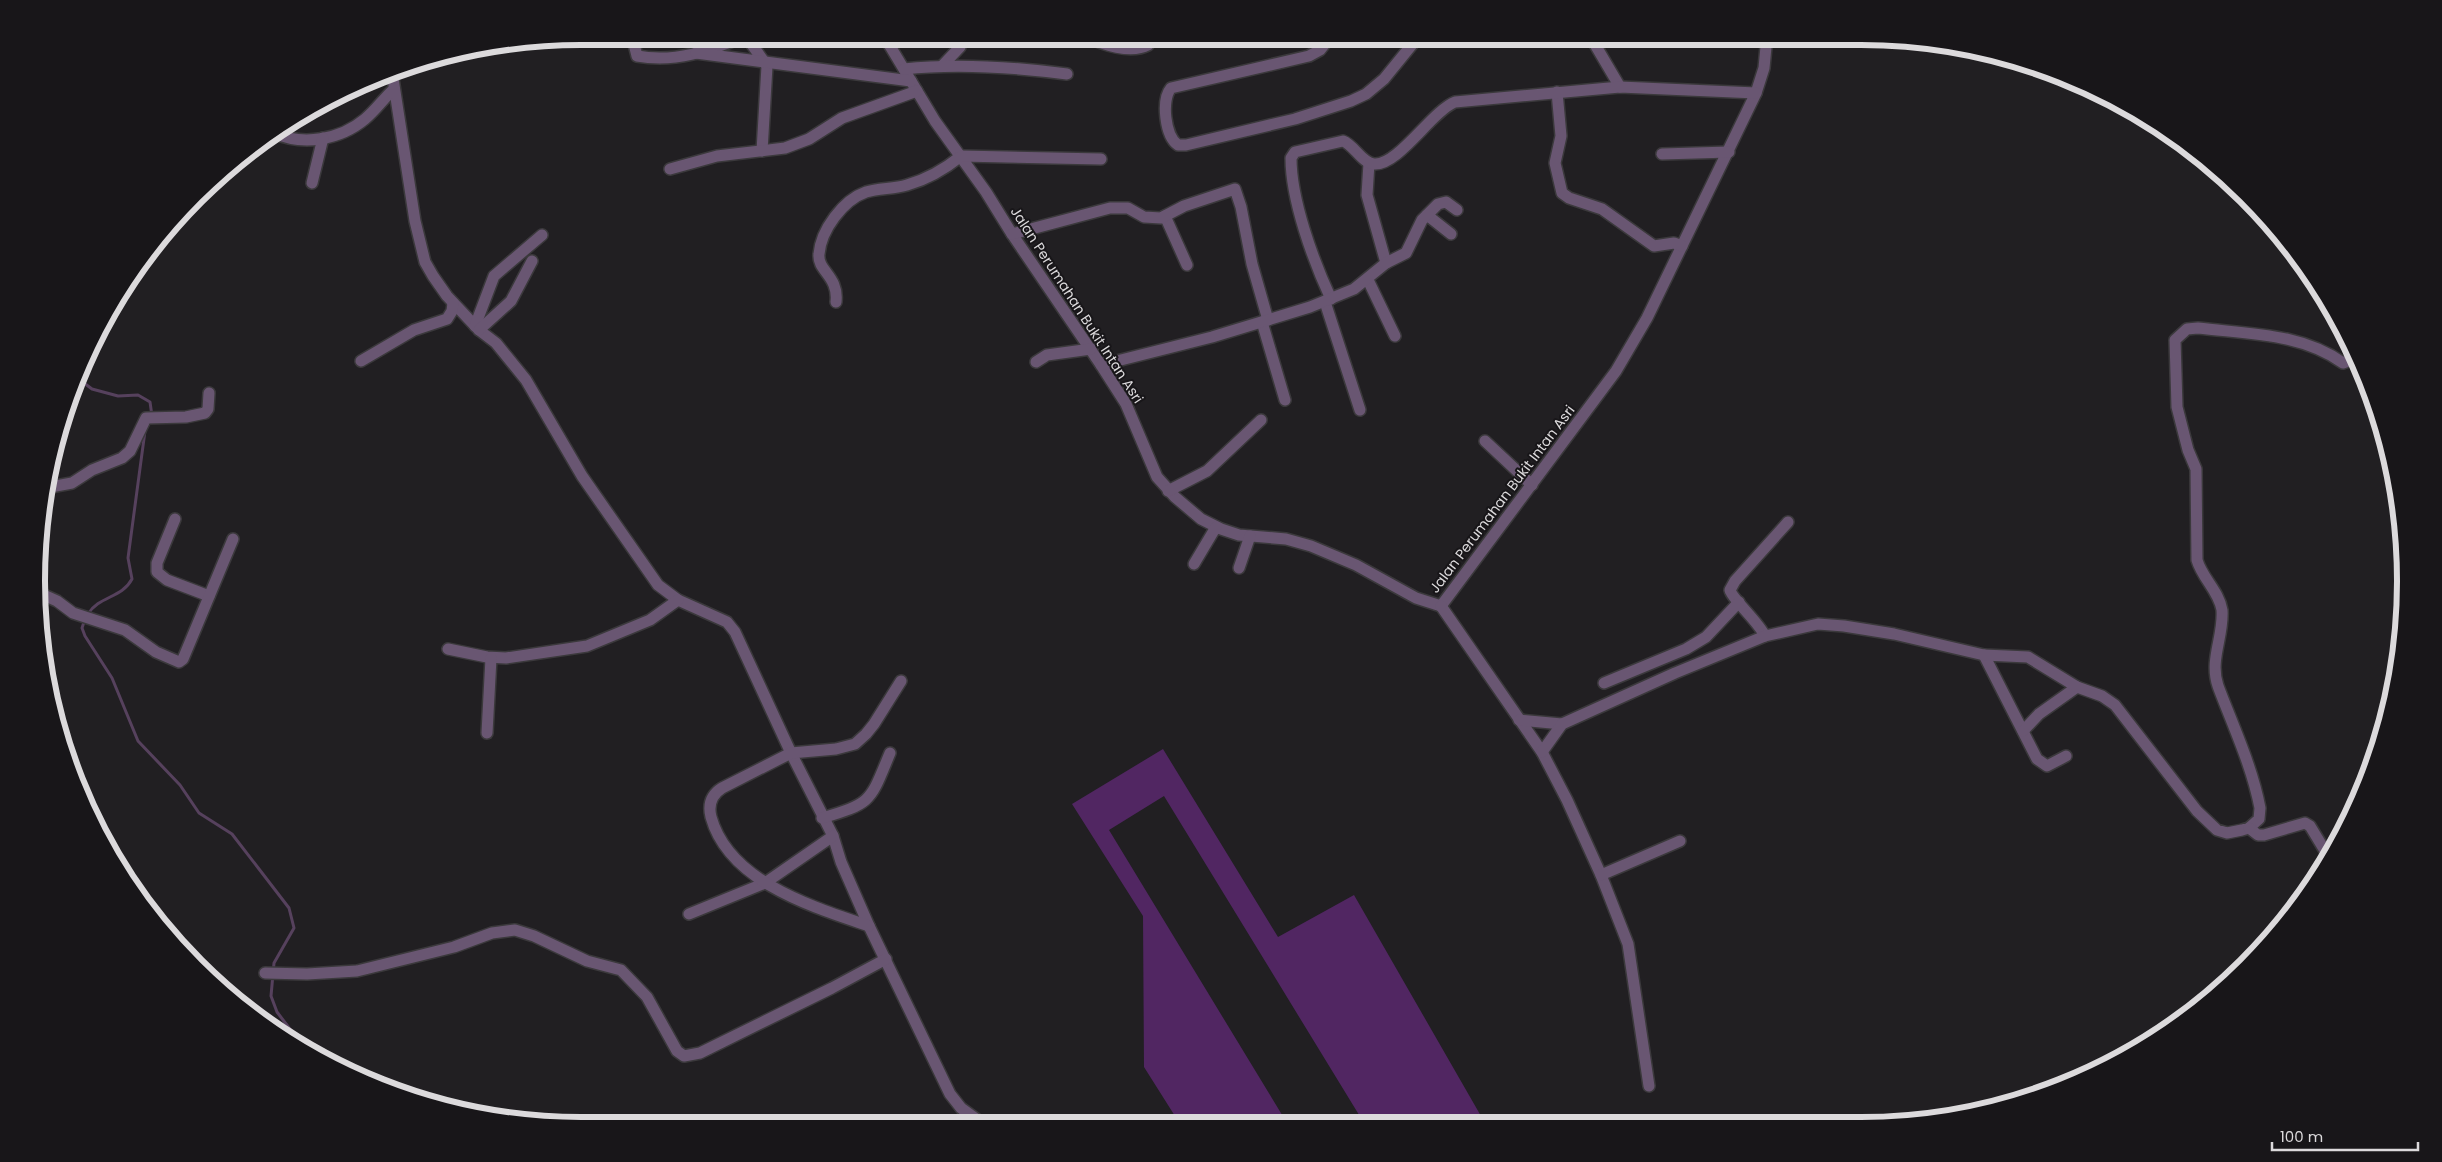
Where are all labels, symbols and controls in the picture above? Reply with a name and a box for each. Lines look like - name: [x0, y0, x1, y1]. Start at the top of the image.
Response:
- street label: Jalan Perumahan Bukit Intan Asri: [1006, 203, 1148, 407]
- street label: Jalan Perumahan Bukit Intan Asri: [1425, 401, 1579, 597]
- scale bar: [2272, 1120, 2418, 1152]
- text: 100 m: [2280, 1126, 2323, 1147]

